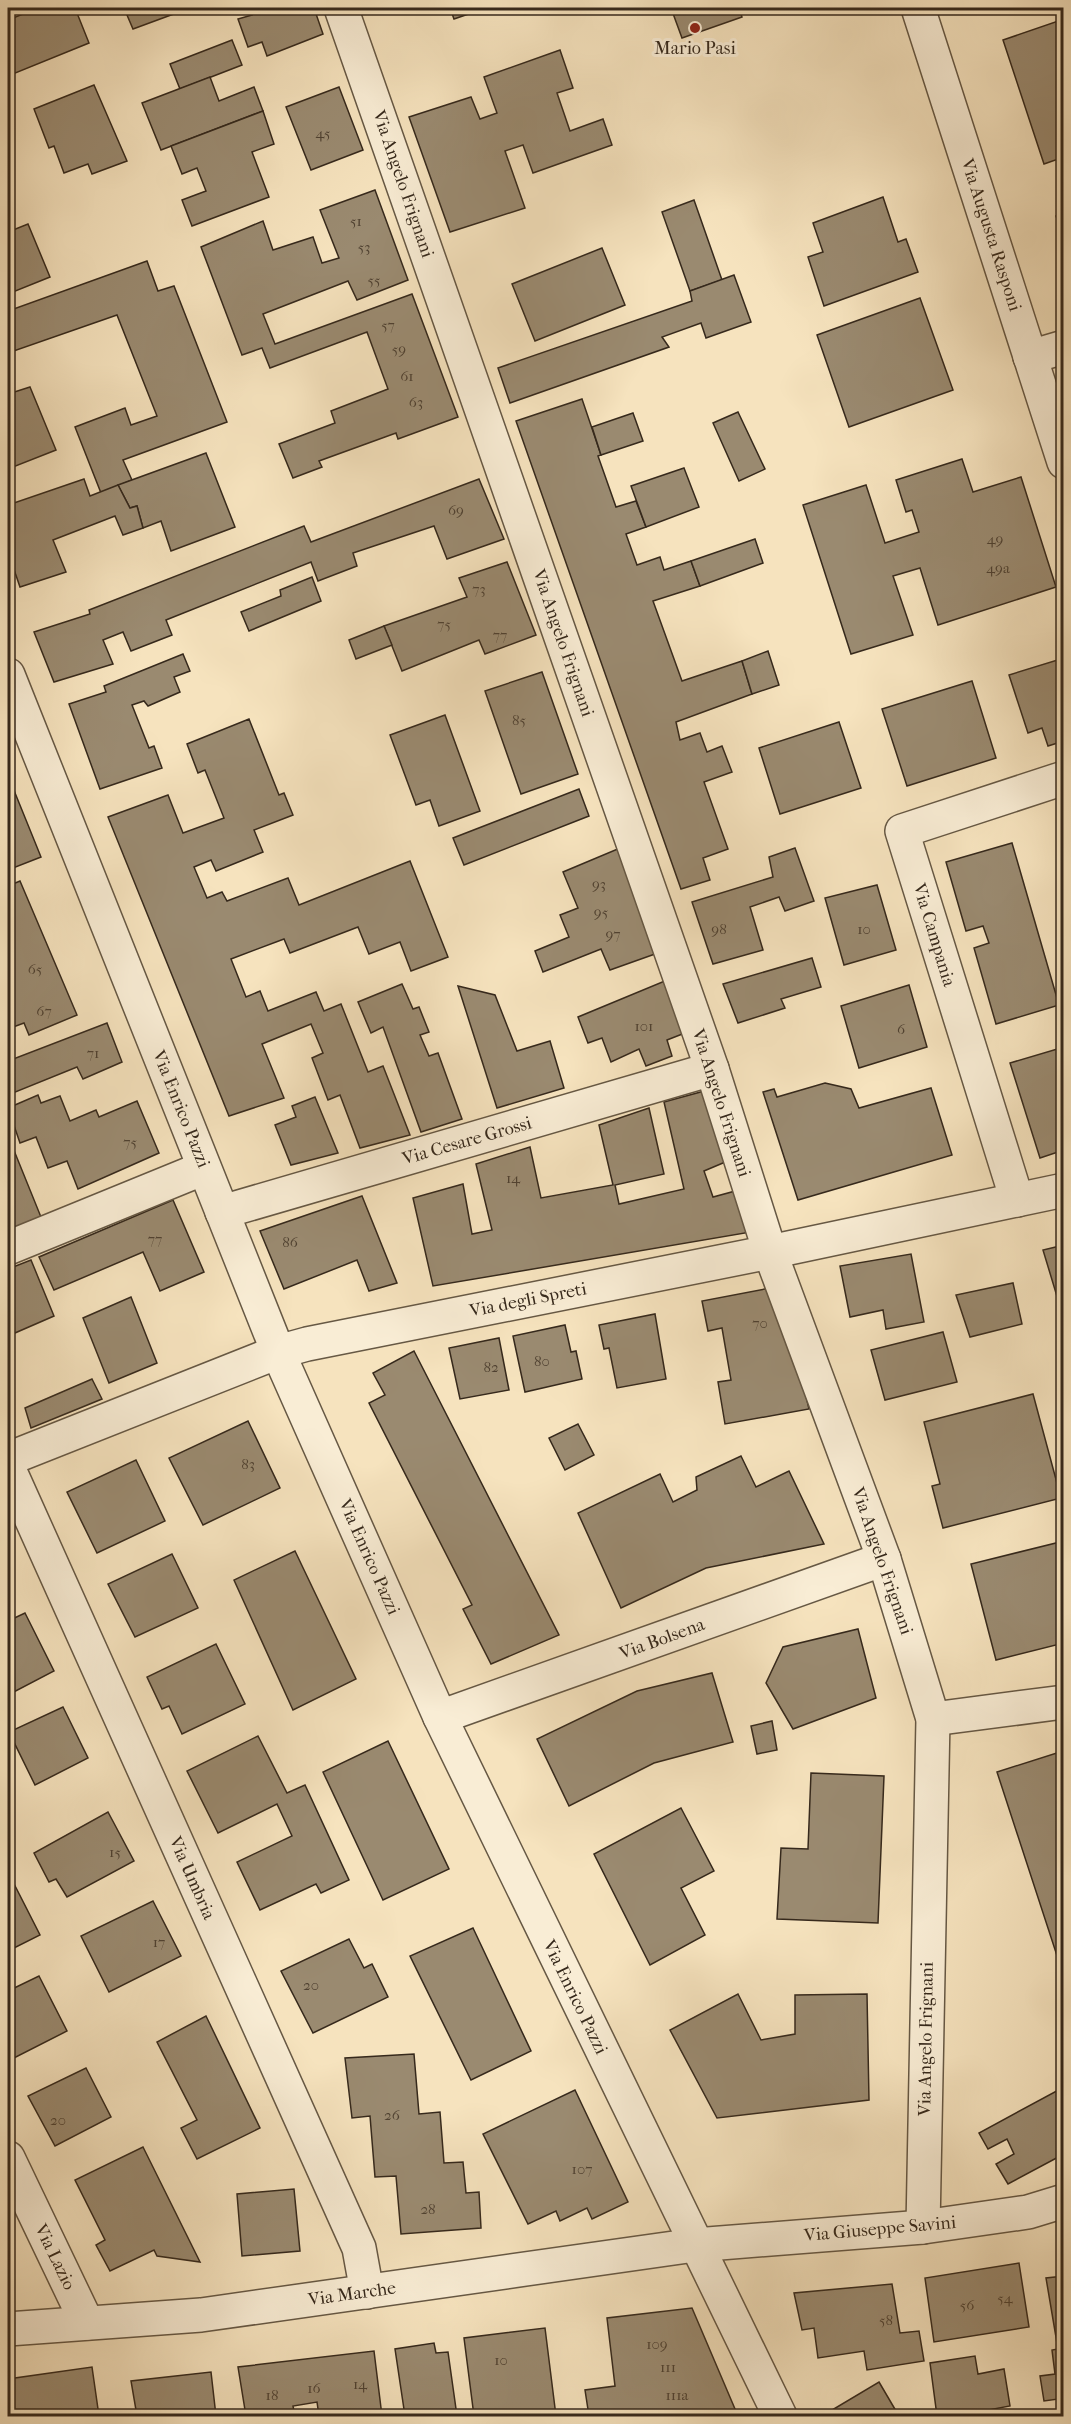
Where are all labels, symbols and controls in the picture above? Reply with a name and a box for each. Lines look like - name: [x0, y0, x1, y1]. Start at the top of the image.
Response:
- marker: Mario Pasi: [688, 21, 702, 35]
- place label: Mario Pasi: [654, 38, 736, 59]
- street label: Via Angelo Frignani: [368, 107, 438, 261]
- house number: 45: [316, 124, 330, 142]
- street label: Via Augusta Rasponi: [956, 155, 1026, 315]
- house number: 51: [350, 212, 362, 230]
- house number: 53: [358, 238, 370, 256]
- house number: 55: [368, 271, 380, 289]
- house number: 57: [381, 316, 395, 334]
- house number: 59: [392, 340, 406, 358]
- house number: 61: [400, 367, 414, 385]
- house number: 63: [409, 393, 423, 411]
- house number: 69: [448, 501, 464, 519]
- house number: 49: [987, 530, 1003, 548]
- house number: 49a: [986, 559, 1011, 577]
- street label: Via Angelo Frignani: [528, 566, 598, 720]
- house number: 73: [472, 580, 486, 598]
- house number: 75: [437, 615, 451, 633]
- house number: 77: [493, 626, 507, 644]
- house number: 85: [512, 711, 526, 729]
- house number: 93: [592, 875, 606, 893]
- street label: Via Campania: [908, 880, 960, 990]
- house number: 95: [594, 903, 608, 921]
- house number: 98: [711, 920, 727, 938]
- house number: 10: [857, 920, 871, 938]
- house number: 97: [605, 925, 621, 943]
- house number: 65: [28, 960, 42, 978]
- house number: 67: [36, 1002, 52, 1020]
- house number: 101: [635, 1017, 653, 1035]
- house number: 6: [897, 1020, 906, 1038]
- street label: Via Angelo Frignani: [687, 1025, 755, 1180]
- house number: 71: [87, 1044, 99, 1062]
- street label: Via Enrico Pazzi: [148, 1046, 214, 1171]
- street label: Via Cesare Grossi: [399, 1112, 535, 1170]
- house number: 75: [123, 1133, 137, 1151]
- house number: 14: [506, 1169, 521, 1187]
- house number: 77: [148, 1230, 162, 1248]
- house number: 86: [282, 1233, 299, 1251]
- street label: Via degli Spreti: [467, 1278, 589, 1322]
- house number: 70: [752, 1314, 768, 1332]
- house number: 80: [534, 1352, 550, 1370]
- house number: 82: [483, 1358, 499, 1376]
- house number: 83: [241, 1455, 255, 1473]
- street label: Via Angelo Frignani: [847, 1484, 917, 1638]
- street label: Via Enrico Pazzi: [334, 1495, 404, 1619]
- street label: Via Bolsena: [616, 1614, 708, 1664]
- street label: Via Umbria: [164, 1832, 220, 1923]
- house number: 15: [109, 1843, 121, 1861]
- house number: 17: [153, 1933, 165, 1951]
- street label: Via Enrico Pazzi: [538, 1935, 612, 2058]
- street label: Via Angelo Frignani: [914, 1961, 938, 2117]
- house number: 20: [303, 1976, 319, 1994]
- house number: 26: [384, 2106, 401, 2124]
- house number: 20: [50, 2111, 66, 2129]
- house number: 107: [572, 2160, 592, 2178]
- house number: 28: [420, 2200, 436, 2218]
- street label: Via Giuseppe Savini: [802, 2212, 958, 2246]
- street label: Via Lazio: [30, 2220, 80, 2293]
- street label: Via Marche: [306, 2277, 397, 2311]
- house number: 54: [997, 2289, 1014, 2307]
- house number: 56: [960, 2296, 975, 2314]
- house number: 58: [879, 2311, 893, 2329]
- house number: 109: [646, 2335, 668, 2353]
- house number: 10: [494, 2351, 508, 2369]
- house number: 111: [660, 2358, 676, 2376]
- house number: 14: [353, 2375, 368, 2393]
- house number: 16: [307, 2379, 322, 2397]
- house number: 18: [266, 2386, 278, 2404]
- house number: 111a: [666, 2386, 690, 2404]

